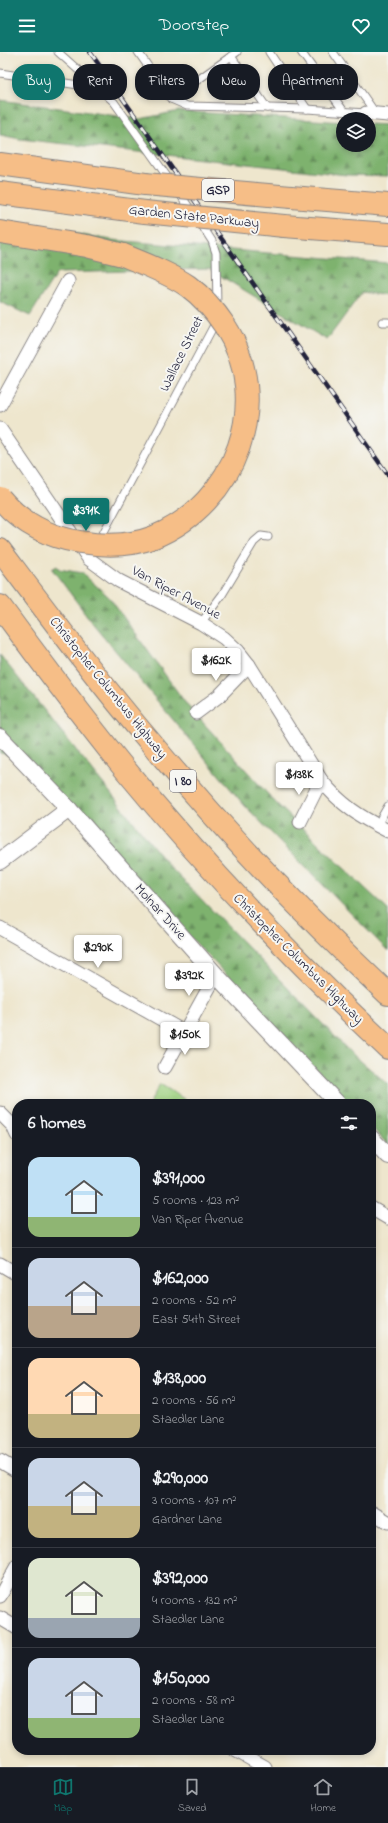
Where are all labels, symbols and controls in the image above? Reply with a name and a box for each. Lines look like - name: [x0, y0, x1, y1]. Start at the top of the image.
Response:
- text: Doorstep: [159, 13, 229, 39]
- icon: menu: [16, 15, 38, 37]
- icon: heart: [350, 15, 372, 37]
- chip: Buy: [12, 64, 65, 100]
- chip: Rent: [73, 64, 127, 100]
- chip: Filters: [135, 64, 199, 100]
- chip: New: [207, 64, 260, 100]
- chip: Apartment: [268, 64, 358, 100]
- map controls: [336, 112, 376, 152]
- button: layers: [336, 112, 376, 152]
- road number: GSP: [202, 179, 234, 201]
- street label: Garden State Parkway: [128, 200, 260, 235]
- street label: Wallace Street: [155, 312, 210, 395]
- pin: $391K: [58, 498, 114, 532]
- text: $391K: [72, 501, 100, 520]
- street label: Van Riper Avenue: [127, 560, 225, 626]
- street label: Christopher Columbus Highway: [43, 612, 172, 764]
- pin: $162K: [188, 648, 244, 682]
- text: $162K: [201, 651, 231, 670]
- pin: $138K: [271, 762, 327, 796]
- text: $138K: [285, 765, 313, 784]
- road number: I 80: [170, 770, 196, 792]
- street label: Molnar Drive: [129, 879, 191, 945]
- street label: Christopher Columbus Highway: [227, 889, 368, 1030]
- pin: $290K: [70, 935, 126, 969]
- text: $290K: [83, 938, 113, 957]
- pin: $392K: [161, 963, 217, 997]
- text: $392K: [174, 966, 204, 985]
- pin: $150K: [157, 1022, 213, 1056]
- text: $150K: [169, 1025, 201, 1044]
- text: 6 homes: [28, 1111, 86, 1136]
- icon: filters: [338, 1112, 360, 1134]
- text: $391,000: [152, 1166, 205, 1191]
- icon: home: [60, 1173, 108, 1221]
- text: 5 rooms · 123 m²: [152, 1191, 239, 1210]
- text: Van Riper Avenue: [152, 1210, 243, 1229]
- text: $162,000: [152, 1266, 209, 1291]
- icon: home: [60, 1274, 108, 1322]
- text: 2 rooms · 52 m²: [152, 1291, 236, 1310]
- text: East 54th Street: [152, 1310, 240, 1329]
- text: $138,000: [152, 1366, 206, 1391]
- icon: home: [60, 1374, 108, 1422]
- text: 2 rooms · 56 m²: [152, 1391, 236, 1410]
- text: Staedler Lane: [152, 1410, 224, 1429]
- text: $290,000: [152, 1466, 208, 1491]
- icon: home: [60, 1474, 108, 1522]
- text: 3 rooms · 107 m²: [152, 1491, 236, 1510]
- text: Gardner Lane: [152, 1510, 222, 1529]
- text: $392,000: [152, 1566, 208, 1591]
- icon: home: [60, 1574, 108, 1622]
- text: 4 rooms · 132 m²: [152, 1591, 237, 1610]
- text: Staedler Lane: [152, 1610, 224, 1629]
- text: $150,000: [152, 1666, 210, 1691]
- icon: home: [60, 1674, 108, 1722]
- text: 2 rooms · 58 m²: [152, 1691, 235, 1710]
- text: Staedler Lane: [152, 1710, 224, 1729]
- tab: Map: [52, 1776, 74, 1816]
- tab: Saved: [178, 1776, 207, 1816]
- tab: Home: [310, 1776, 336, 1816]

